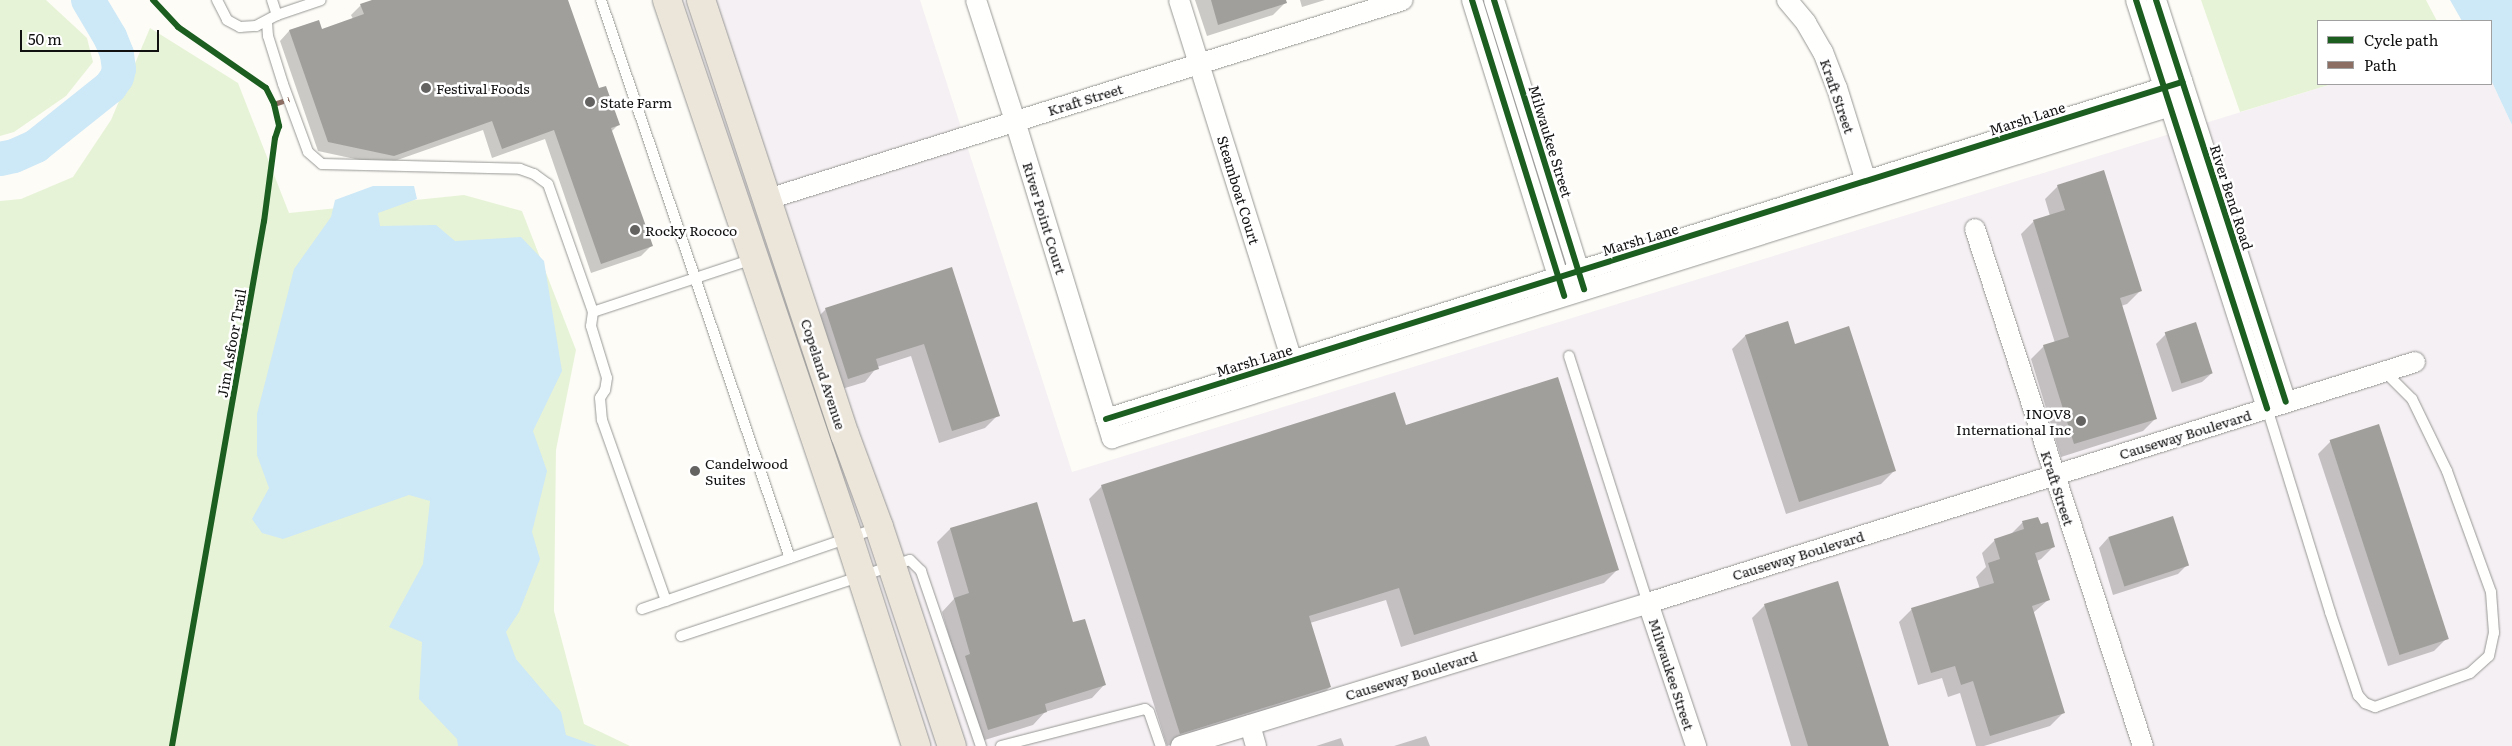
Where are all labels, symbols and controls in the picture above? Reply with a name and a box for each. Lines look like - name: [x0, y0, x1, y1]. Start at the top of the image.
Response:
- scale bar: [22, 20, 161, 52]
- legend: [2317, 20, 2492, 85]
- text: 50 m: [28, 27, 62, 50]
- text: Cycle path: [2364, 28, 2438, 51]
- text: Path: [2364, 53, 2397, 76]
- street label: Kraft Street: [1817, 56, 1859, 136]
- place label: Festival Foods: [436, 80, 530, 96]
- street label: Kraft Street: [1045, 80, 1125, 118]
- marker: Festival Foods: [420, 82, 432, 94]
- street label: Milwaukee Street: [1526, 83, 1576, 199]
- place label: State Farm: [600, 94, 672, 110]
- marker: State Farm: [584, 96, 596, 108]
- street label: Marsh Lane: [1987, 98, 2067, 138]
- street label: Steamboat Court: [1214, 134, 1264, 246]
- street label: River Bend Road: [2207, 142, 2257, 252]
- street label: River Point Court: [1020, 160, 1070, 276]
- street label: Marsh Lane: [1600, 219, 1680, 259]
- place label: Rocky Rococo: [645, 222, 737, 238]
- marker: Rocky Rococo: [629, 224, 641, 236]
- street label: Jim Asfoor Trail: [213, 287, 249, 399]
- street label: Copeland Avenue: [798, 317, 850, 431]
- street label: Marsh Lane: [1214, 340, 1294, 380]
- place label: INOV8 International Inc: [1956, 405, 2071, 438]
- street label: Causeway Boulevard: [2117, 406, 2253, 462]
- marker: INOV8 International Inc: [2075, 415, 2087, 427]
- street label: Kraft Street: [2038, 448, 2078, 528]
- place label: Candelwood Suites: [705, 455, 788, 488]
- marker: Candelwood Suites: [689, 465, 701, 477]
- street label: Causeway Boulevard: [1730, 527, 1866, 583]
- street label: Milwaukee Street: [1646, 616, 1698, 732]
- street label: Causeway Boulevard: [1343, 647, 1479, 703]

